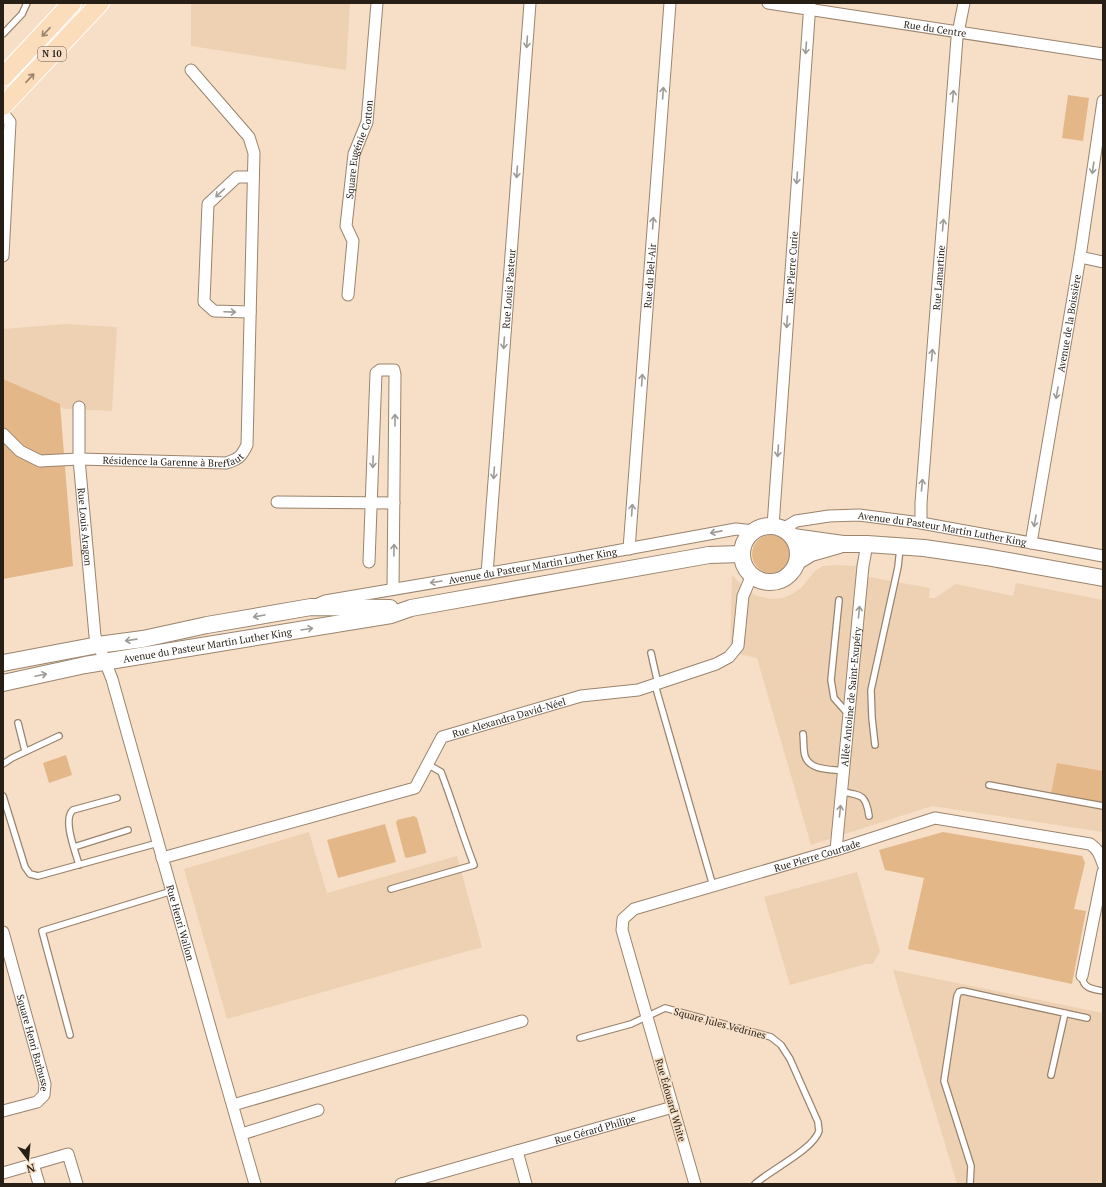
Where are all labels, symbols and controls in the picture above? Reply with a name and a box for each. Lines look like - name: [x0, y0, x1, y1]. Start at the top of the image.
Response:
- street label: Rue du Centre: [903, 18, 967, 40]
- one-way arrow: [42, 26, 51, 36]
- one-way arrow: [523, 35, 530, 48]
- one-way arrow: [803, 41, 810, 54]
- road number: N 10: [38, 47, 66, 61]
- one-way arrow: [25, 73, 34, 83]
- one-way arrow: [659, 87, 666, 100]
- one-way arrow: [949, 90, 956, 103]
- street label: Square Eugénie Cotton: [343, 99, 376, 200]
- one-way arrow: [1089, 161, 1097, 174]
- one-way arrow: [513, 165, 520, 178]
- one-way arrow: [794, 171, 801, 184]
- one-way arrow: [215, 188, 225, 198]
- one-way arrow: [650, 217, 657, 230]
- one-way arrow: [939, 219, 946, 232]
- street label: Rue Pierre Curie: [783, 231, 801, 304]
- street label: Rue du Bel-Air: [641, 243, 659, 309]
- street label: Rue Lamartine: [930, 245, 948, 311]
- street label: Rue Louis Pasteur: [499, 248, 518, 329]
- street label: Avenue de la Boissière: [1054, 273, 1084, 373]
- one-way arrow: [223, 308, 236, 315]
- one-way arrow: [784, 315, 791, 328]
- one-way arrow: [501, 336, 508, 349]
- one-way arrow: [929, 349, 936, 362]
- one-way arrow: [638, 374, 645, 387]
- one-way arrow: [1053, 386, 1061, 399]
- one-way arrow: [391, 414, 399, 427]
- one-way arrow: [775, 444, 782, 457]
- street label: Résidence la Garenne à Breffaut: [102, 450, 247, 470]
- one-way arrow: [370, 455, 377, 468]
- one-way arrow: [491, 466, 498, 479]
- one-way arrow: [919, 479, 926, 492]
- street label: Rue Louis Aragon: [75, 487, 95, 566]
- one-way arrow: [629, 504, 636, 517]
- street label: Avenue du Pasteur Martin Luther King: [857, 509, 1028, 549]
- one-way arrow: [1031, 514, 1039, 527]
- one-way arrow: [710, 529, 723, 537]
- one-way arrow: [390, 544, 398, 557]
- street label: Avenue du Pasteur Martin Luther King: [448, 545, 619, 587]
- one-way arrow: [430, 578, 443, 586]
- one-way arrow: [855, 606, 863, 619]
- one-way arrow: [253, 612, 266, 620]
- street label: Avenue du Pasteur Martin Luther King: [122, 625, 293, 666]
- one-way arrow: [300, 625, 313, 633]
- street label: Allée Antoine de Saint-Exupéry: [838, 625, 864, 767]
- one-way arrow: [125, 636, 138, 644]
- one-way arrow: [34, 670, 47, 678]
- street label: Rue Alexandra David-Néel: [451, 695, 567, 741]
- one-way arrow: [836, 805, 844, 818]
- street label: Rue Pierre Courtade: [773, 837, 862, 875]
- street label: Rue Henri Wallon: [163, 883, 197, 962]
- street label: Square Henri Barbusse: [13, 993, 51, 1092]
- street label: Square Jules Vedrines: [672, 1005, 768, 1042]
- street label: Rue Édouard White: [652, 1057, 689, 1143]
- street label: Rue Gérard Philipe: [553, 1112, 637, 1147]
- north arrow: [8, 1139, 48, 1179]
- text: N: [24, 1161, 37, 1177]

